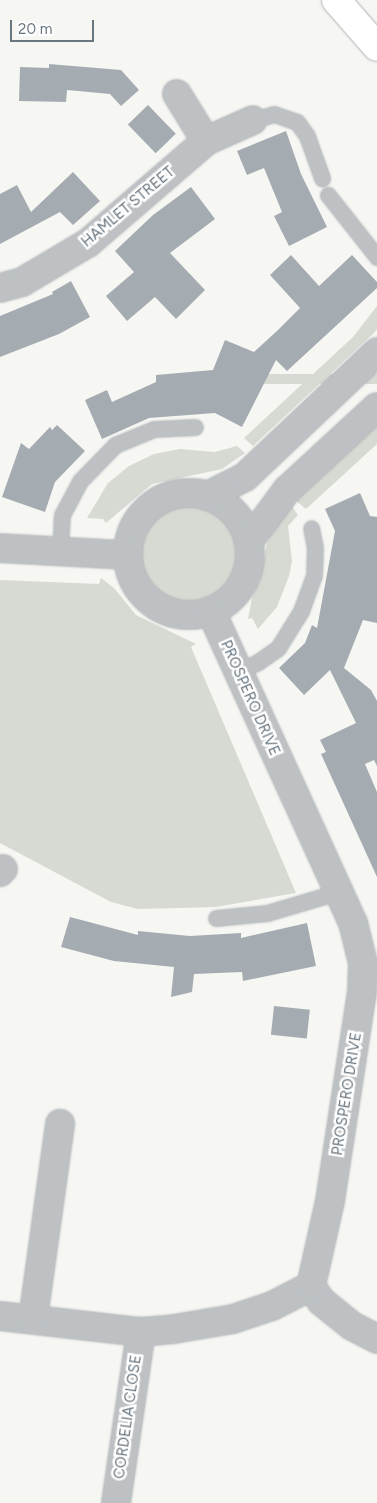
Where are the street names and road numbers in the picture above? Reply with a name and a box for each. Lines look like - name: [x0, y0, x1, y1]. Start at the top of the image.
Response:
- street label: HAMLET STREET: [78, 163, 178, 251]
- street label: PROSPERO DRIVE: [217, 638, 283, 758]
- street label: PROSPERO DRIVE: [328, 1031, 366, 1157]
- street label: CORDELIA CLOSE: [110, 1354, 146, 1480]

